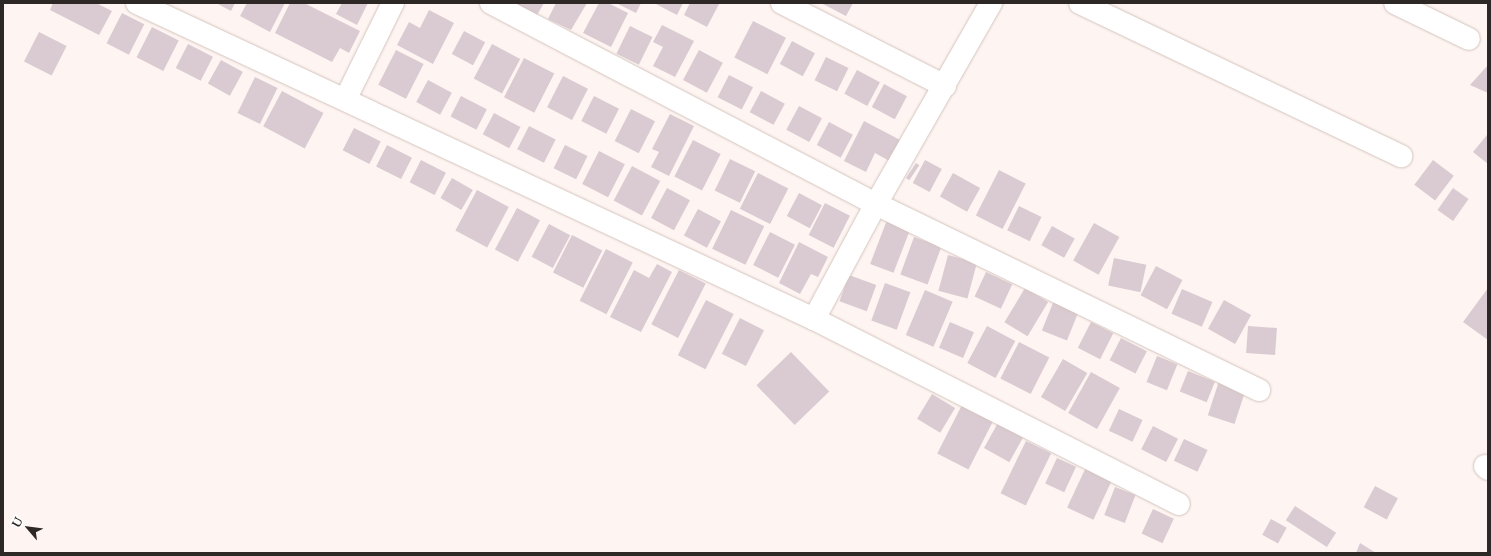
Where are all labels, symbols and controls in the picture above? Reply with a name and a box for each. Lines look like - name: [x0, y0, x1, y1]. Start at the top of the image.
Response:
- north arrow: [8, 508, 48, 548]
- text: U: [9, 515, 26, 530]

